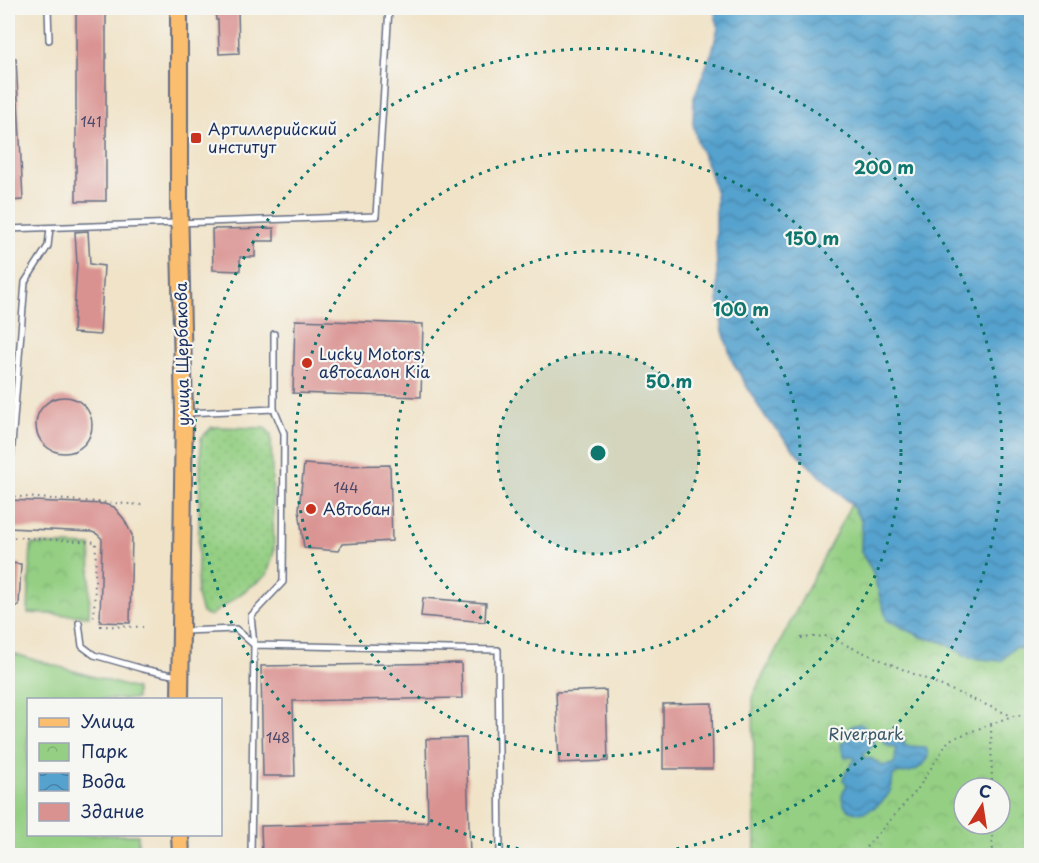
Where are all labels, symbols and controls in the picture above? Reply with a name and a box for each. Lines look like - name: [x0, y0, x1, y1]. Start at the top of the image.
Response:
- house number: 141: [81, 111, 101, 132]
- place label: Артиллерийский институт: [208, 116, 337, 158]
- marker: Артиллерийский институт: [189, 131, 203, 145]
- text: 200 m: [854, 153, 914, 180]
- text: 150 m: [785, 224, 839, 251]
- street label: улица Щербакова: [168, 282, 194, 426]
- text: 100 m: [713, 295, 769, 322]
- place label: Lucky Motors, автосалон Kia: [319, 341, 430, 383]
- marker: Lucky Motors, автосалон Kia: [300, 356, 314, 370]
- text: 50 m: [646, 367, 692, 394]
- centre of rings: [588, 443, 608, 463]
- house number: 144: [334, 477, 358, 498]
- place label: Автобан: [323, 496, 391, 520]
- marker: Автобан: [304, 502, 318, 516]
- legend: [27, 698, 222, 836]
- text: Улица: [81, 707, 135, 734]
- park label: Riverpark: [828, 721, 904, 745]
- house number: 148: [266, 727, 290, 748]
- text: Парк: [81, 737, 128, 764]
- text: Вода: [81, 767, 126, 794]
- north arrow: [952, 776, 1012, 836]
- text: С: [977, 777, 994, 803]
- text: Здание: [81, 797, 144, 824]

